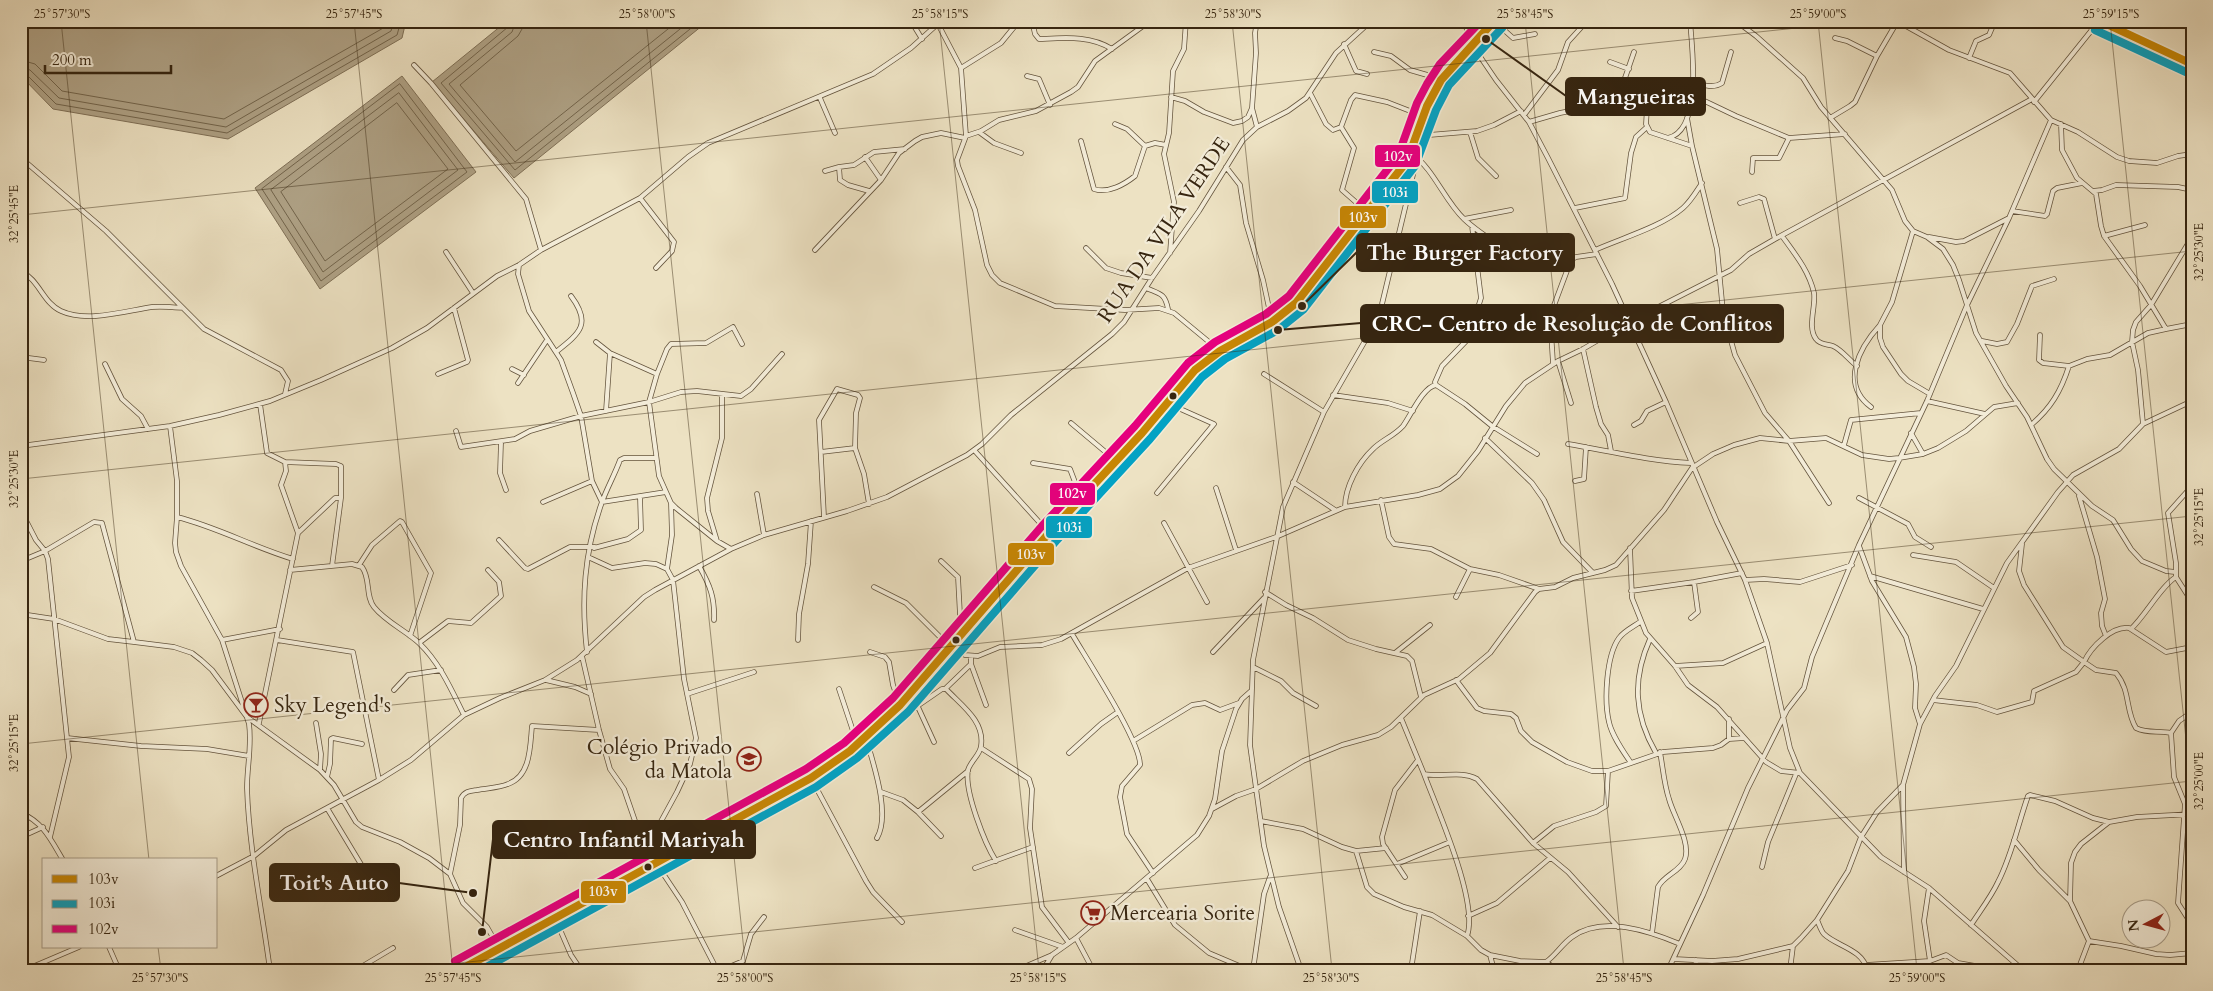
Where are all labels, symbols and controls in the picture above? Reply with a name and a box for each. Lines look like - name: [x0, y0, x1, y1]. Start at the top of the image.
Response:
- text: 25°57'30"S: [34, 6, 90, 22]
- text: 25°57'45"S: [326, 6, 382, 22]
- text: 25°58'00"S: [619, 6, 675, 22]
- text: 25°58'15"S: [912, 6, 968, 22]
- text: 25°58'30"S: [1205, 6, 1261, 22]
- text: 25°58'45"S: [1497, 6, 1553, 22]
- text: 25°59'00"S: [1790, 6, 1846, 22]
- text: 25°59'15"S: [2083, 6, 2139, 22]
- scale bar: [45, 42, 171, 74]
- text: 200 m: [52, 50, 92, 70]
- callout: Mangueiras: [1566, 78, 1705, 115]
- text: Mangueiras: [1577, 82, 1695, 112]
- street label: RUA DA VILA VERDE: [1091, 131, 1237, 329]
- line badge: 102v: [1374, 144, 1421, 168]
- text: 102v: [1383, 147, 1413, 166]
- line badge: 103i: [1371, 180, 1419, 204]
- text: 103i: [1382, 183, 1409, 202]
- text: 32°25'45"E: [6, 185, 22, 243]
- line badge: 103v: [1339, 205, 1387, 229]
- text: 103v: [1348, 208, 1378, 227]
- text: 32°25'30"E: [2191, 223, 2207, 281]
- callout: The Burger Factory: [1357, 234, 1574, 271]
- text: The Burger Factory: [1366, 238, 1564, 268]
- callout: CRC- Centro de Resolução de Conflitos: [1361, 305, 1783, 342]
- text: CRC- Centro de Resolução de Conflitos: [1371, 309, 1773, 339]
- unlabelled marker: [1168, 391, 1178, 401]
- text: 32°25'30"E: [6, 450, 22, 508]
- line badge: 102v: [1049, 482, 1096, 506]
- text: 102v: [1057, 484, 1087, 503]
- text: 32°25'15"E: [2191, 488, 2207, 546]
- line badge: 103i: [1045, 515, 1093, 539]
- text: 103i: [1056, 518, 1083, 537]
- line badge: 103v: [1007, 542, 1055, 566]
- text: 103v: [1016, 545, 1046, 564]
- unlabelled marker: [951, 635, 961, 645]
- place label: Sky Legend's: [274, 691, 391, 720]
- bar icon: Sky Legend's: [243, 692, 269, 718]
- text: 32°25'15"E: [6, 714, 22, 772]
- place label: Colégio Privado da Matola: [587, 733, 732, 786]
- school or university icon: Colégio Privado da Matola: [736, 746, 762, 772]
- text: 32°25'00"E: [2191, 752, 2207, 810]
- callout: Centro Infantil Mariyah: [493, 821, 755, 858]
- text: Centro Infantil Mariyah: [503, 825, 745, 855]
- legend: [42, 858, 218, 948]
- unlabelled marker: [643, 862, 653, 872]
- callout: Toit's Auto: [270, 864, 399, 901]
- text: Toit's Auto: [279, 868, 389, 898]
- text: 103v: [88, 869, 119, 889]
- line badge: 103v: [580, 880, 627, 904]
- text: 103v: [588, 882, 618, 901]
- text: 103i: [88, 893, 115, 913]
- north arrow: [2120, 898, 2170, 948]
- place label: Mercearia Sorite: [1110, 899, 1255, 928]
- supermarket icon: Mercearia Sorite: [1080, 900, 1106, 926]
- text: N: [2123, 918, 2144, 932]
- text: 102v: [88, 919, 119, 939]
- text: 25°57'30"S: [132, 970, 188, 986]
- text: 25°57'45"S: [425, 970, 481, 986]
- text: 25°58'00"S: [717, 970, 773, 986]
- text: 25°58'15"S: [1010, 970, 1066, 986]
- text: 25°58'30"S: [1303, 970, 1359, 986]
- text: 25°58'45"S: [1596, 970, 1652, 986]
- text: 25°59'00"S: [1889, 970, 1945, 986]

